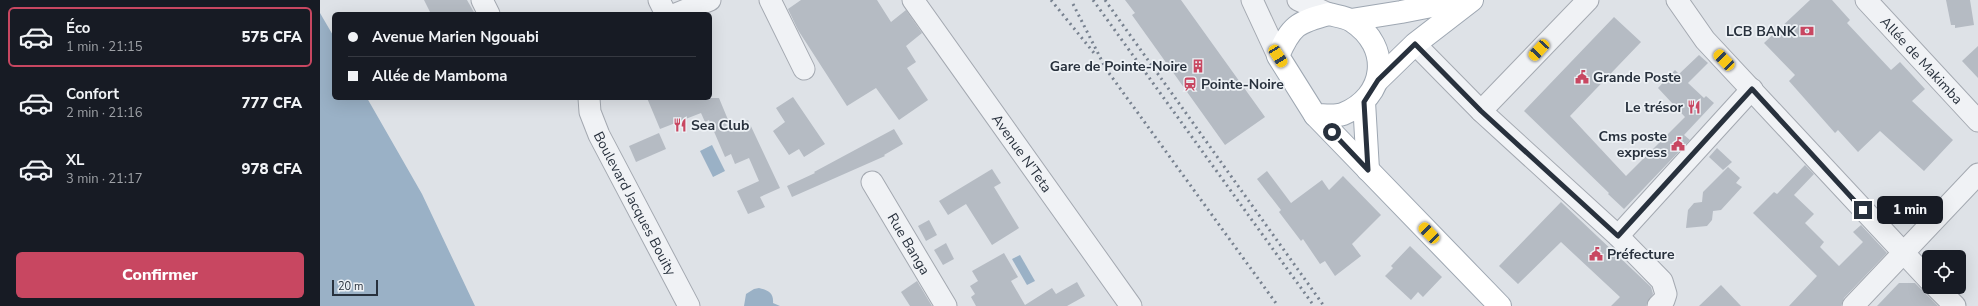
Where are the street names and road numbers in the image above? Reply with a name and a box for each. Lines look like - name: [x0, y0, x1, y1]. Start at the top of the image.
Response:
- street label: Allée de Makimba: [1876, 12, 1967, 108]
- street label: Avenue N'Teta: [988, 110, 1056, 196]
- street label: Boulevard Jacques Bouity: [589, 128, 681, 280]
- street label: Rue Banga: [883, 209, 935, 278]

